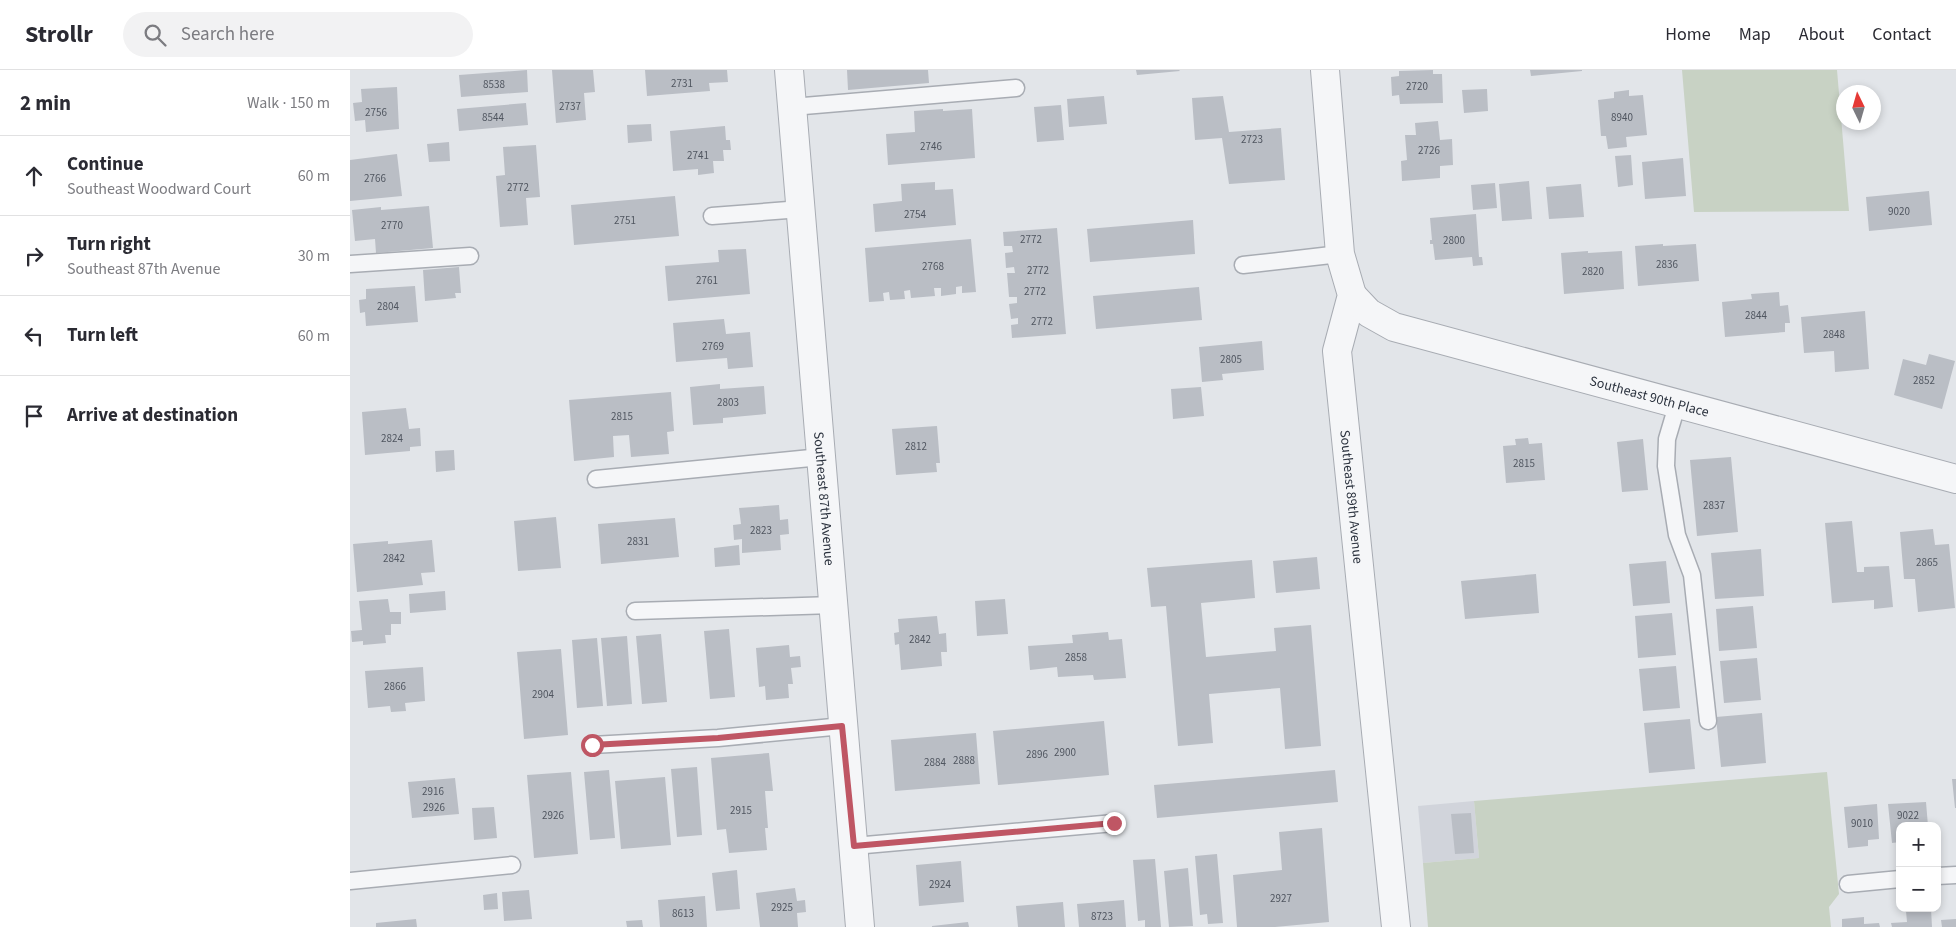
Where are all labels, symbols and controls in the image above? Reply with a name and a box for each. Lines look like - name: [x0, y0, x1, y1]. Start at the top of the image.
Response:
- search box: [123, 12, 473, 57]
- text: Strollr: [25, 17, 93, 52]
- icon: search: [141, 21, 169, 49]
- text: Search here: [181, 21, 274, 48]
- text: Home: [1665, 22, 1711, 47]
- text: Map: [1739, 22, 1771, 47]
- text: About: [1799, 22, 1844, 47]
- text: Contact: [1872, 22, 1931, 47]
- house number: 2731: [671, 76, 693, 91]
- house number: 8538: [483, 77, 505, 92]
- house number: 2720: [1406, 79, 1428, 94]
- north arrow: [1836, 85, 1881, 130]
- text: 2 min: [20, 88, 71, 118]
- text: Walk · 150 m: [247, 92, 330, 114]
- house number: 2737: [559, 99, 581, 114]
- house number: 2756: [365, 105, 387, 120]
- house number: 8544: [482, 110, 504, 125]
- house number: 8940: [1611, 110, 1633, 125]
- house number: 2723: [1241, 132, 1263, 147]
- house number: 2746: [920, 139, 942, 154]
- house number: 2726: [1418, 143, 1440, 158]
- house number: 2741: [687, 148, 709, 163]
- text: Continue: [67, 151, 144, 178]
- icon: ahead: [20, 162, 48, 190]
- text: 60 m: [298, 165, 330, 187]
- house number: 2766: [364, 171, 386, 186]
- text: Southeast Woodward Court: [67, 178, 251, 200]
- house number: 2772: [507, 180, 529, 195]
- house number: 9020: [1888, 204, 1910, 219]
- house number: 2754: [904, 207, 926, 222]
- house number: 2751: [614, 213, 636, 228]
- house number: 2770: [381, 218, 403, 233]
- text: Turn right: [67, 231, 151, 258]
- house number: 2772: [1020, 232, 1042, 247]
- house number: 2800: [1443, 233, 1465, 248]
- icon: right: [20, 242, 48, 270]
- text: 30 m: [298, 245, 330, 267]
- house number: 2836: [1656, 257, 1678, 272]
- text: Southeast 87th Avenue: [67, 258, 220, 280]
- house number: 2768: [922, 259, 944, 274]
- house number: 2772: [1027, 263, 1049, 278]
- house number: 2820: [1582, 264, 1604, 279]
- house number: 2761: [696, 273, 718, 288]
- house number: 2772: [1024, 284, 1046, 299]
- house number: 2804: [377, 299, 399, 314]
- house number: 2844: [1745, 308, 1767, 323]
- house number: 2772: [1031, 314, 1053, 329]
- icon: left: [20, 322, 48, 350]
- text: Turn left: [67, 322, 138, 349]
- text: 60 m: [298, 325, 330, 347]
- house number: 2848: [1823, 327, 1845, 342]
- house number: 2769: [702, 339, 724, 354]
- house number: 2805: [1220, 352, 1242, 367]
- street label: Southeast 90th Place: [1587, 371, 1711, 423]
- house number: 2852: [1913, 373, 1935, 388]
- house number: 2803: [717, 395, 739, 410]
- icon: arrive: [20, 402, 48, 430]
- text: Arrive at destination: [67, 402, 238, 429]
- house number: 2815: [611, 409, 633, 424]
- street label: Southeast 89th Avenue: [1334, 429, 1368, 565]
- house number: 2824: [381, 431, 403, 446]
- street label: Southeast 87th Avenue: [808, 431, 839, 566]
- house number: 2812: [905, 439, 927, 454]
- house number: 2815: [1513, 456, 1535, 471]
- house number: 2837: [1703, 498, 1725, 513]
- house number: 2823: [750, 523, 772, 538]
- house number: 2831: [627, 534, 649, 549]
- house number: 2842: [383, 551, 405, 566]
- house number: 2865: [1916, 555, 1938, 570]
- house number: 2842: [909, 632, 931, 647]
- house number: 2858: [1065, 650, 1087, 665]
- house number: 2866: [384, 679, 406, 694]
- house number: 2904: [532, 687, 554, 702]
- route start: [581, 734, 604, 757]
- house number: 2900: [1054, 745, 1076, 760]
- house number: 2896: [1026, 747, 1048, 762]
- house number: 2888: [953, 753, 975, 768]
- house number: 2884: [924, 755, 946, 770]
- house number: 2916: [422, 784, 444, 799]
- house number: 2926: [423, 800, 445, 815]
- house number: 2915: [730, 803, 752, 818]
- house number: 2926: [542, 808, 564, 823]
- house number: 9022: [1897, 808, 1919, 823]
- route end: [1103, 812, 1126, 835]
- house number: 9010: [1851, 816, 1873, 831]
- map controls: [1896, 822, 1941, 912]
- button: +: [1896, 822, 1941, 867]
- button: −: [1896, 867, 1941, 912]
- house number: 2924: [929, 877, 951, 892]
- house number: 2927: [1270, 891, 1292, 906]
- house number: 2925: [771, 900, 793, 915]
- house number: 8613: [672, 906, 694, 921]
- house number: 8723: [1091, 909, 1113, 924]

